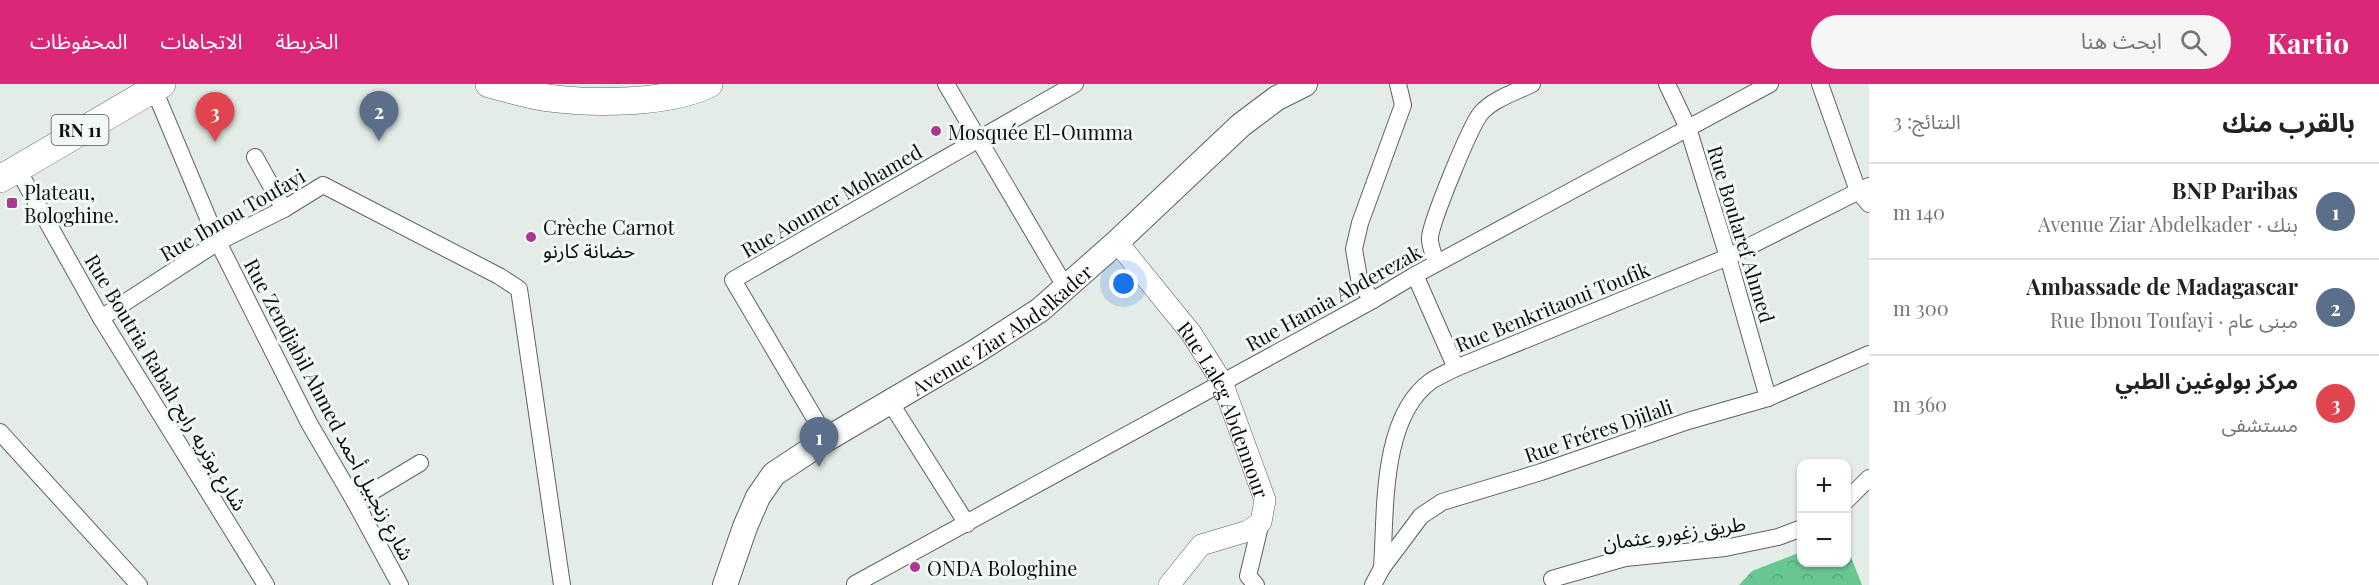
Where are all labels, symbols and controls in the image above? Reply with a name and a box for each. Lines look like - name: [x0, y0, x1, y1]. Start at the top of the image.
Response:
- search box: [1811, 15, 2231, 69]
- text: Kartio: [2267, 24, 2349, 61]
- text: ابحث هنا: [2081, 25, 2162, 55]
- text: المحفوظات: [30, 26, 127, 54]
- text: الاتجاهات: [160, 26, 242, 54]
- text: الخريطة: [275, 26, 338, 54]
- icon: search: [2177, 26, 2210, 59]
- pin: 3: [196, 92, 234, 142]
- pin: 2: [360, 92, 398, 141]
- text: بالقرب منك: [2222, 104, 2355, 139]
- text: النتائج: 3: [1893, 107, 1961, 134]
- road number: RN 11: [52, 115, 109, 145]
- place label: Mosquée El-Oumma: [948, 118, 1133, 145]
- marker: Mosquée El-Oumma: [929, 124, 943, 138]
- street label: Rue Aoumer Mohamed: [736, 137, 927, 263]
- street label: Rue Boularef Ahmed: [1702, 142, 1782, 326]
- street label: Rue Ibnou Toufayi: [155, 161, 310, 267]
- text: BNP Paribas: [2172, 175, 2298, 205]
- place label: Plateau, Bologhine.: [24, 178, 119, 228]
- marker: Plateau, Bologhine.: [5, 196, 19, 210]
- text: 140 m: [1893, 198, 1945, 225]
- text: 1: [2332, 198, 2339, 225]
- text: بنك · Avenue Ziar Abdelkader: [2038, 210, 2298, 237]
- place label: Crèche Carnot حضانة كارنو: [543, 213, 675, 263]
- marker: Crèche Carnot حضانة كارنو: [524, 230, 538, 244]
- street label: Rue Hamia Abderezak: [1240, 237, 1426, 357]
- street label: Rue Boutria Rabah شارع بوتريه رابح: [77, 249, 255, 517]
- street label: Rue Zendjabil Ahmed شارع زنجبيل أحمد: [236, 254, 421, 566]
- street label: Rue Benkritaoui Toufik: [1451, 255, 1653, 357]
- street label: Avenue Ziar Abdelkader: [905, 257, 1097, 401]
- your location: [1109, 269, 1138, 298]
- text: Ambassade de Madagascar: [2026, 271, 2298, 301]
- text: 300 m: [1893, 294, 1949, 321]
- text: 2: [2330, 294, 2341, 321]
- text: مبنى عام · Rue Ibnou Toufayi: [2050, 306, 2298, 333]
- street label: Rue Laleg Abdennour: [1172, 315, 1277, 502]
- text: مركز بولوغين الطبي: [2115, 365, 2298, 395]
- text: 360 m: [1893, 390, 1947, 417]
- text: 3: [2331, 390, 2340, 417]
- street label: Rue Fréres Djilali: [1520, 392, 1676, 468]
- text: مستشفى: [2221, 410, 2298, 437]
- pin: 1: [800, 418, 838, 467]
- map controls: [1797, 459, 1851, 567]
- button: +: [1797, 459, 1851, 513]
- street label: طريق زغورو عثمان: [1601, 509, 1747, 556]
- button: −: [1797, 513, 1851, 567]
- place label: ONDA Bologhine: [927, 554, 1077, 581]
- marker: ONDA Bologhine: [908, 560, 922, 574]

